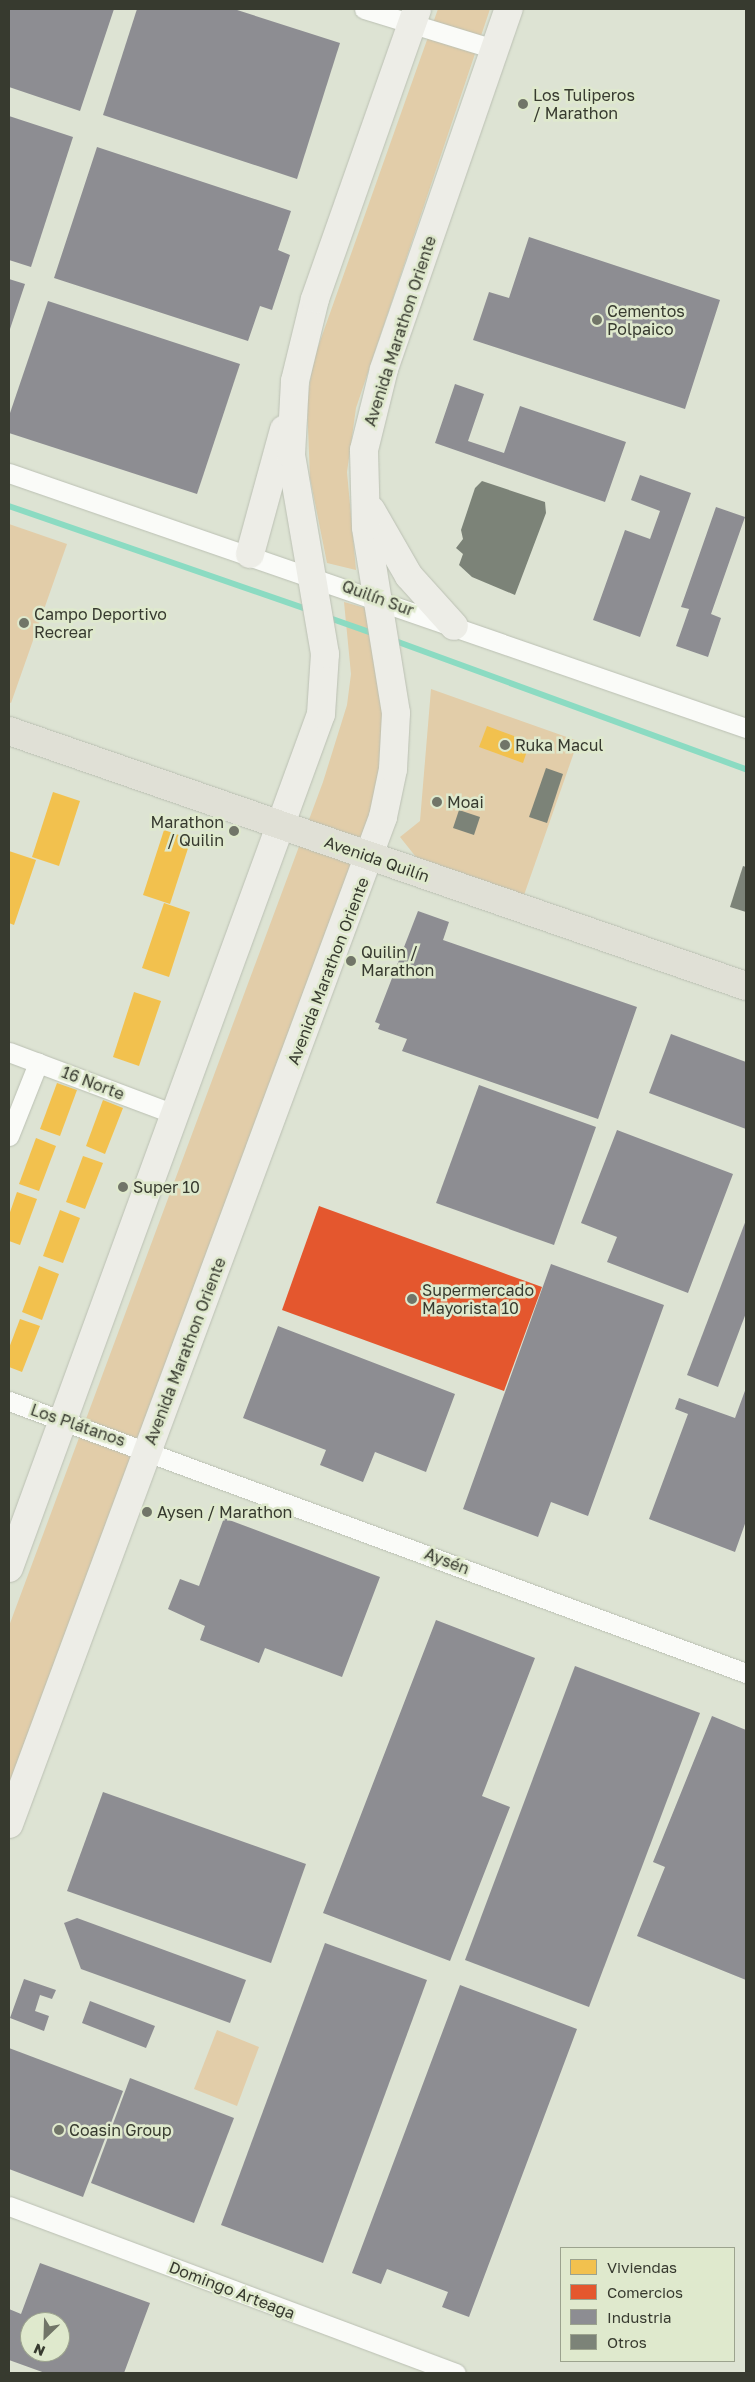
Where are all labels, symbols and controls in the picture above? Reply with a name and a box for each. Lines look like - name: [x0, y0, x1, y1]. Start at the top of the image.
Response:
- place label: Los Tuliperos / Marathon: [533, 85, 635, 123]
- marker: Los Tuliperos / Marathon: [517, 98, 529, 110]
- street label: Avenida Marathon Oriente: [360, 233, 440, 429]
- place label: Cementos Polpaico: [607, 301, 685, 339]
- marker: Cementos Polpaico: [591, 314, 603, 326]
- street label: Quilín Sur: [339, 576, 417, 620]
- place label: Campo Deportivo Recrear: [34, 604, 167, 642]
- marker: Campo Deportivo Recrear: [18, 617, 30, 629]
- place label: Ruka Macul: [515, 735, 603, 755]
- marker: Ruka Macul: [499, 739, 511, 751]
- place label: Moai: [447, 792, 484, 812]
- marker: Moai: [431, 796, 443, 808]
- place label: Marathon / Quilin: [151, 812, 224, 850]
- marker: Marathon / Quilin: [228, 825, 240, 837]
- street label: Avenida Quilín: [322, 832, 432, 886]
- street label: Avenida Marathon Oriente: [283, 875, 373, 1067]
- place label: Quilin / Marathon: [361, 942, 434, 980]
- marker: Quilin / Marathon: [345, 955, 357, 967]
- street label: 16 Norte: [59, 1062, 127, 1104]
- place label: Super 10: [133, 1177, 200, 1197]
- marker: Super 10: [117, 1181, 129, 1193]
- street label: Avenida Marathon Oriente: [140, 1255, 230, 1447]
- place label: Supermercado Mayorista 10: [422, 1280, 534, 1318]
- marker: Supermercado Mayorista 10: [406, 1293, 418, 1305]
- street label: Los Plátanos: [28, 1400, 128, 1450]
- place label: Aysen / Marathon: [157, 1502, 292, 1522]
- marker: Aysen / Marathon: [141, 1506, 153, 1518]
- street label: Aysén: [422, 1544, 472, 1578]
- place label: Coasin Group: [69, 2120, 172, 2140]
- marker: Coasin Group: [53, 2124, 65, 2136]
- legend: [560, 2247, 735, 2362]
- street label: Domingo Arteaga: [166, 2257, 298, 2323]
- text: Viviendas: [607, 2258, 677, 2276]
- text: Comercios: [607, 2283, 683, 2301]
- text: Industria: [607, 2308, 672, 2326]
- north arrow: [20, 2312, 70, 2362]
- text: Otros: [607, 2333, 647, 2351]
- text: N: [31, 2340, 47, 2360]

